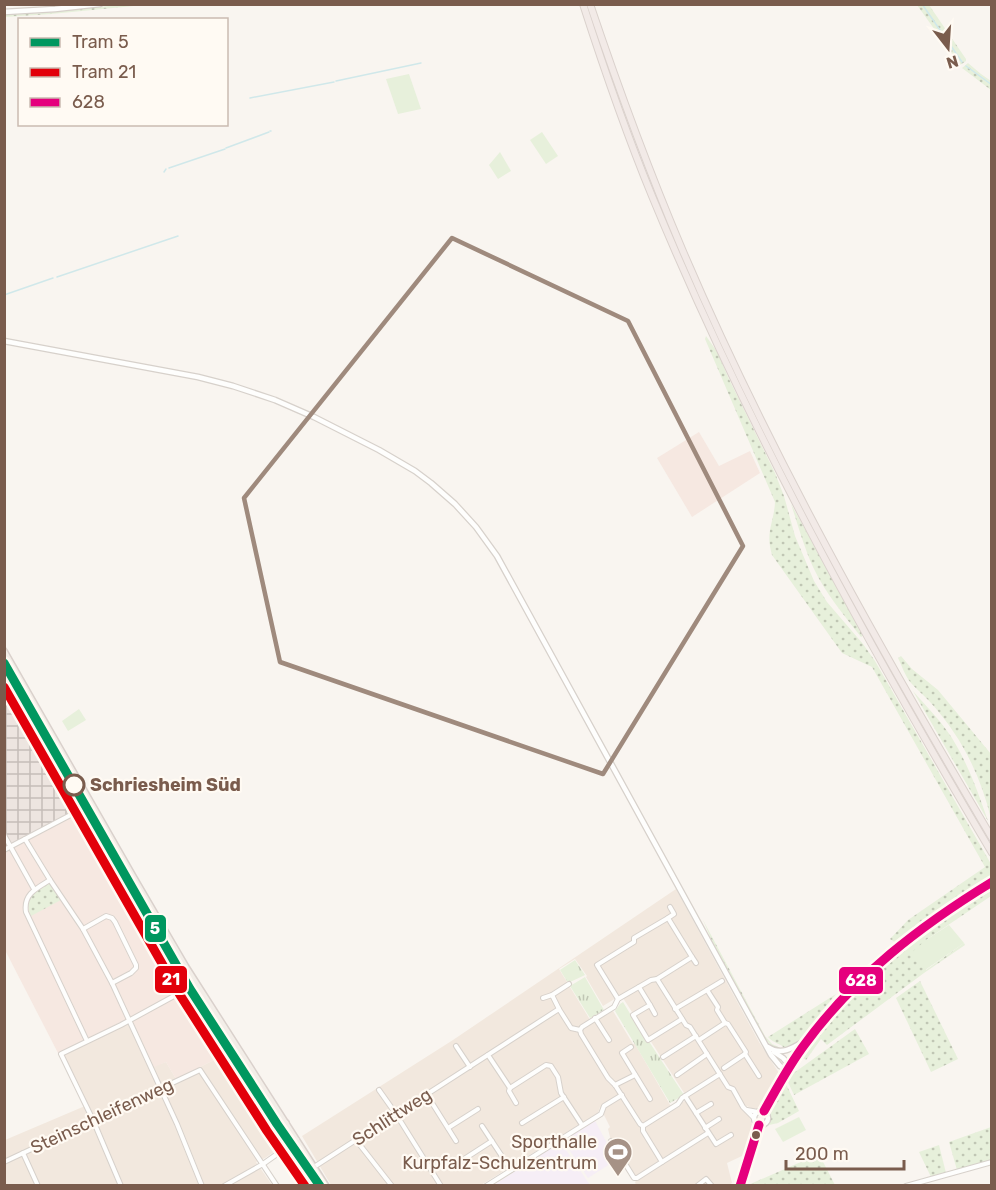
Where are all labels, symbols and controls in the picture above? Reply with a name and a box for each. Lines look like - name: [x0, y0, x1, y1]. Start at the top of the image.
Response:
- legend: [18, 18, 228, 126]
- north arrow: [918, 18, 978, 78]
- text: Tram 5: [72, 31, 129, 53]
- text: N: [944, 51, 961, 73]
- text: Tram 21: [72, 61, 136, 83]
- text: 628: [72, 91, 105, 113]
- marker: Schriesheim Süd: [63, 774, 85, 796]
- place label: Schriesheim Süd: [90, 774, 241, 796]
- line badge: 5: [144, 914, 167, 943]
- text: 5: [150, 919, 160, 938]
- line badge: 21: [154, 965, 188, 994]
- line badge: 628: [838, 966, 884, 995]
- text: 21: [162, 970, 180, 989]
- text: 628: [845, 971, 877, 990]
- street label: Steinschleifenweg: [27, 1073, 177, 1159]
- street label: Schlittweg: [348, 1083, 436, 1151]
- unlabelled marker: [750, 1129, 762, 1141]
- place label: Sporthalle Kurpfalz-Schulzentrum: [402, 1131, 597, 1174]
- scale bar: [786, 1133, 904, 1171]
- sports icon: Sporthalle Kurpfalz-Schulzentrum: [602, 1136, 634, 1178]
- text: 200 m: [795, 1143, 849, 1165]

